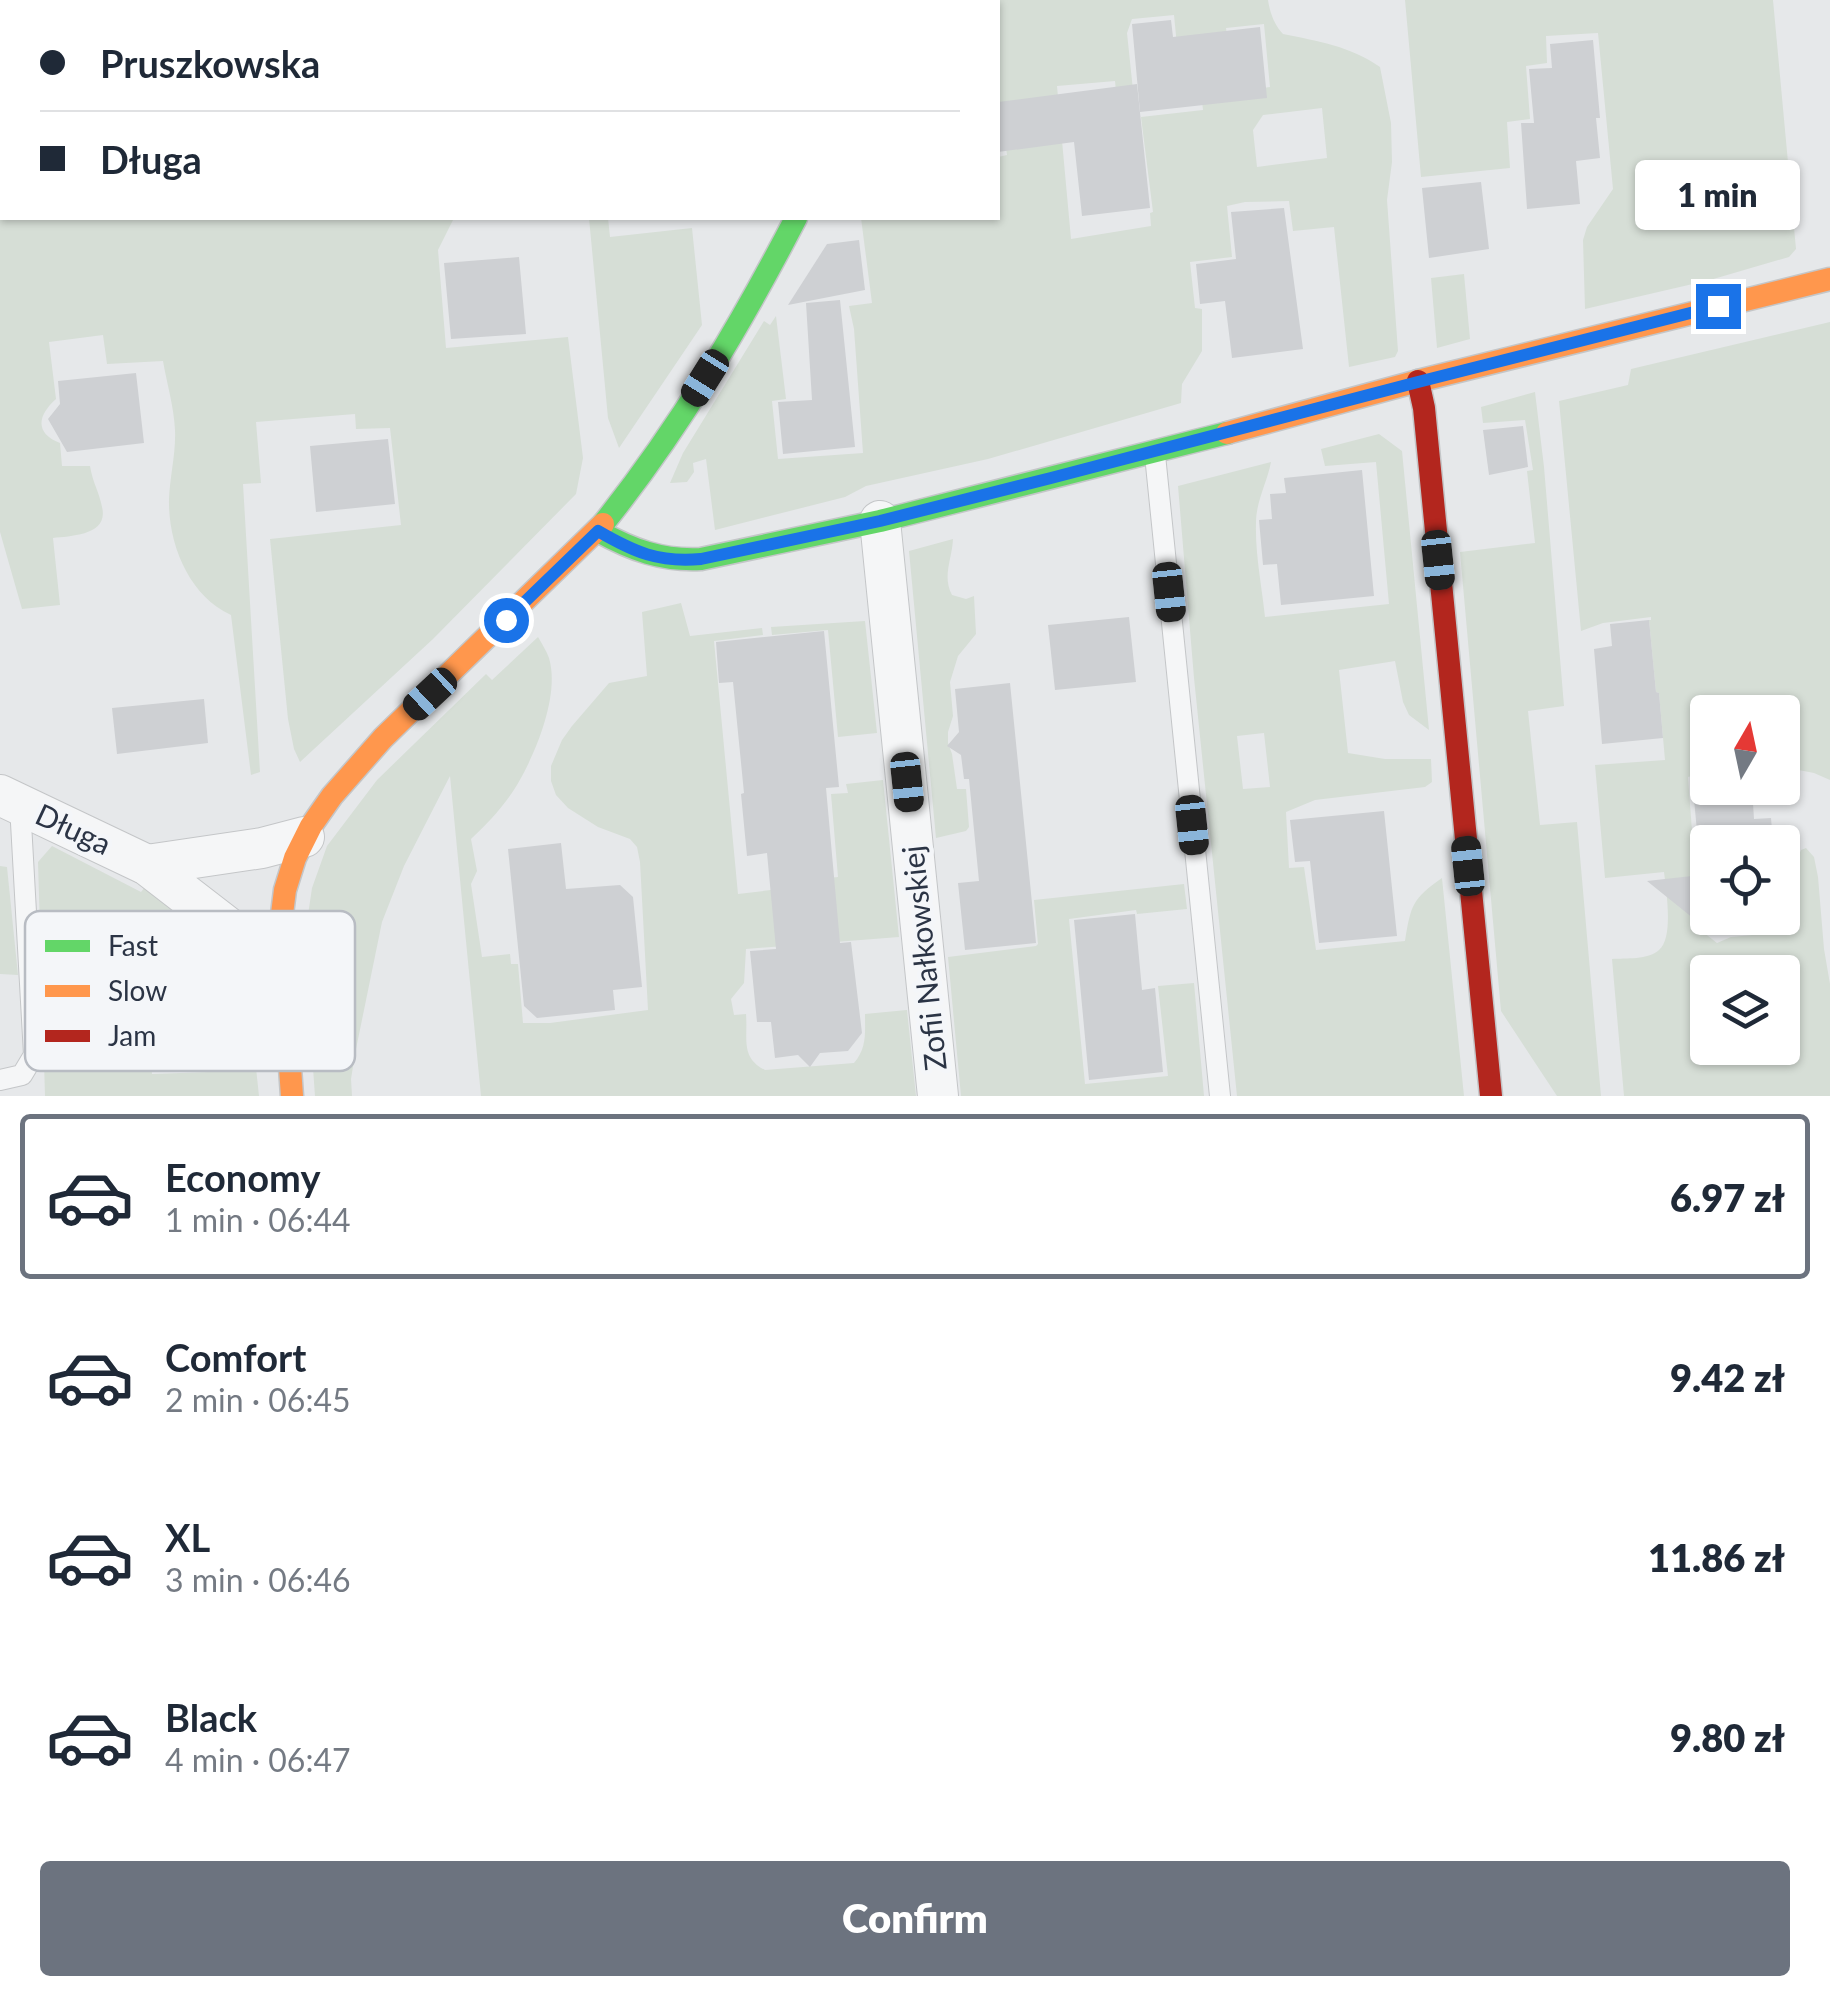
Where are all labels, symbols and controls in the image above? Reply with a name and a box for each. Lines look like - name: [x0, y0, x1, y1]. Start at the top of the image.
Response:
- text: Pruszkowska: [100, 40, 320, 86]
- text: Długa: [100, 136, 202, 182]
- callout: 1 min: [1636, 161, 1800, 231]
- text: 1 min: [1678, 175, 1757, 214]
- route end: [1696, 284, 1741, 329]
- car: [676, 345, 734, 411]
- car: [1420, 529, 1456, 591]
- car: [1151, 561, 1187, 623]
- route start: [484, 598, 529, 643]
- car: [398, 663, 462, 725]
- north arrow: [1690, 695, 1800, 805]
- map controls: [1690, 695, 1800, 1065]
- car: [889, 751, 925, 813]
- car: [1174, 794, 1210, 856]
- street label: Długa: [30, 795, 117, 861]
- button: locate: [1690, 825, 1800, 935]
- car: [1450, 835, 1486, 897]
- street label: Zofii Nałkowskiej: [893, 844, 953, 1072]
- legend: [25, 911, 355, 1071]
- text: Fast: [108, 928, 158, 962]
- button: layers: [1690, 955, 1800, 1065]
- text: Slow: [108, 973, 167, 1007]
- text: Jam: [108, 1018, 156, 1052]
- icon: car: [45, 1152, 135, 1242]
- text: Economy: [165, 1154, 320, 1200]
- text: 6.97 zł: [1670, 1174, 1785, 1220]
- text: 1 min · 06:44: [165, 1200, 351, 1239]
- icon: car: [45, 1332, 135, 1422]
- text: Comfort: [165, 1334, 306, 1380]
- text: 9.42 zł: [1670, 1354, 1785, 1400]
- text: 2 min · 06:45: [165, 1380, 351, 1419]
- icon: car: [45, 1512, 135, 1602]
- text: XL: [165, 1514, 210, 1560]
- text: 11.86 zł: [1648, 1534, 1785, 1580]
- text: 3 min · 06:46: [165, 1560, 351, 1599]
- icon: car: [45, 1692, 135, 1782]
- text: Black: [165, 1694, 257, 1740]
- text: 9.80 zł: [1670, 1714, 1785, 1760]
- text: 4 min · 06:47: [165, 1740, 351, 1779]
- button: Confirm: [40, 1861, 1790, 1976]

